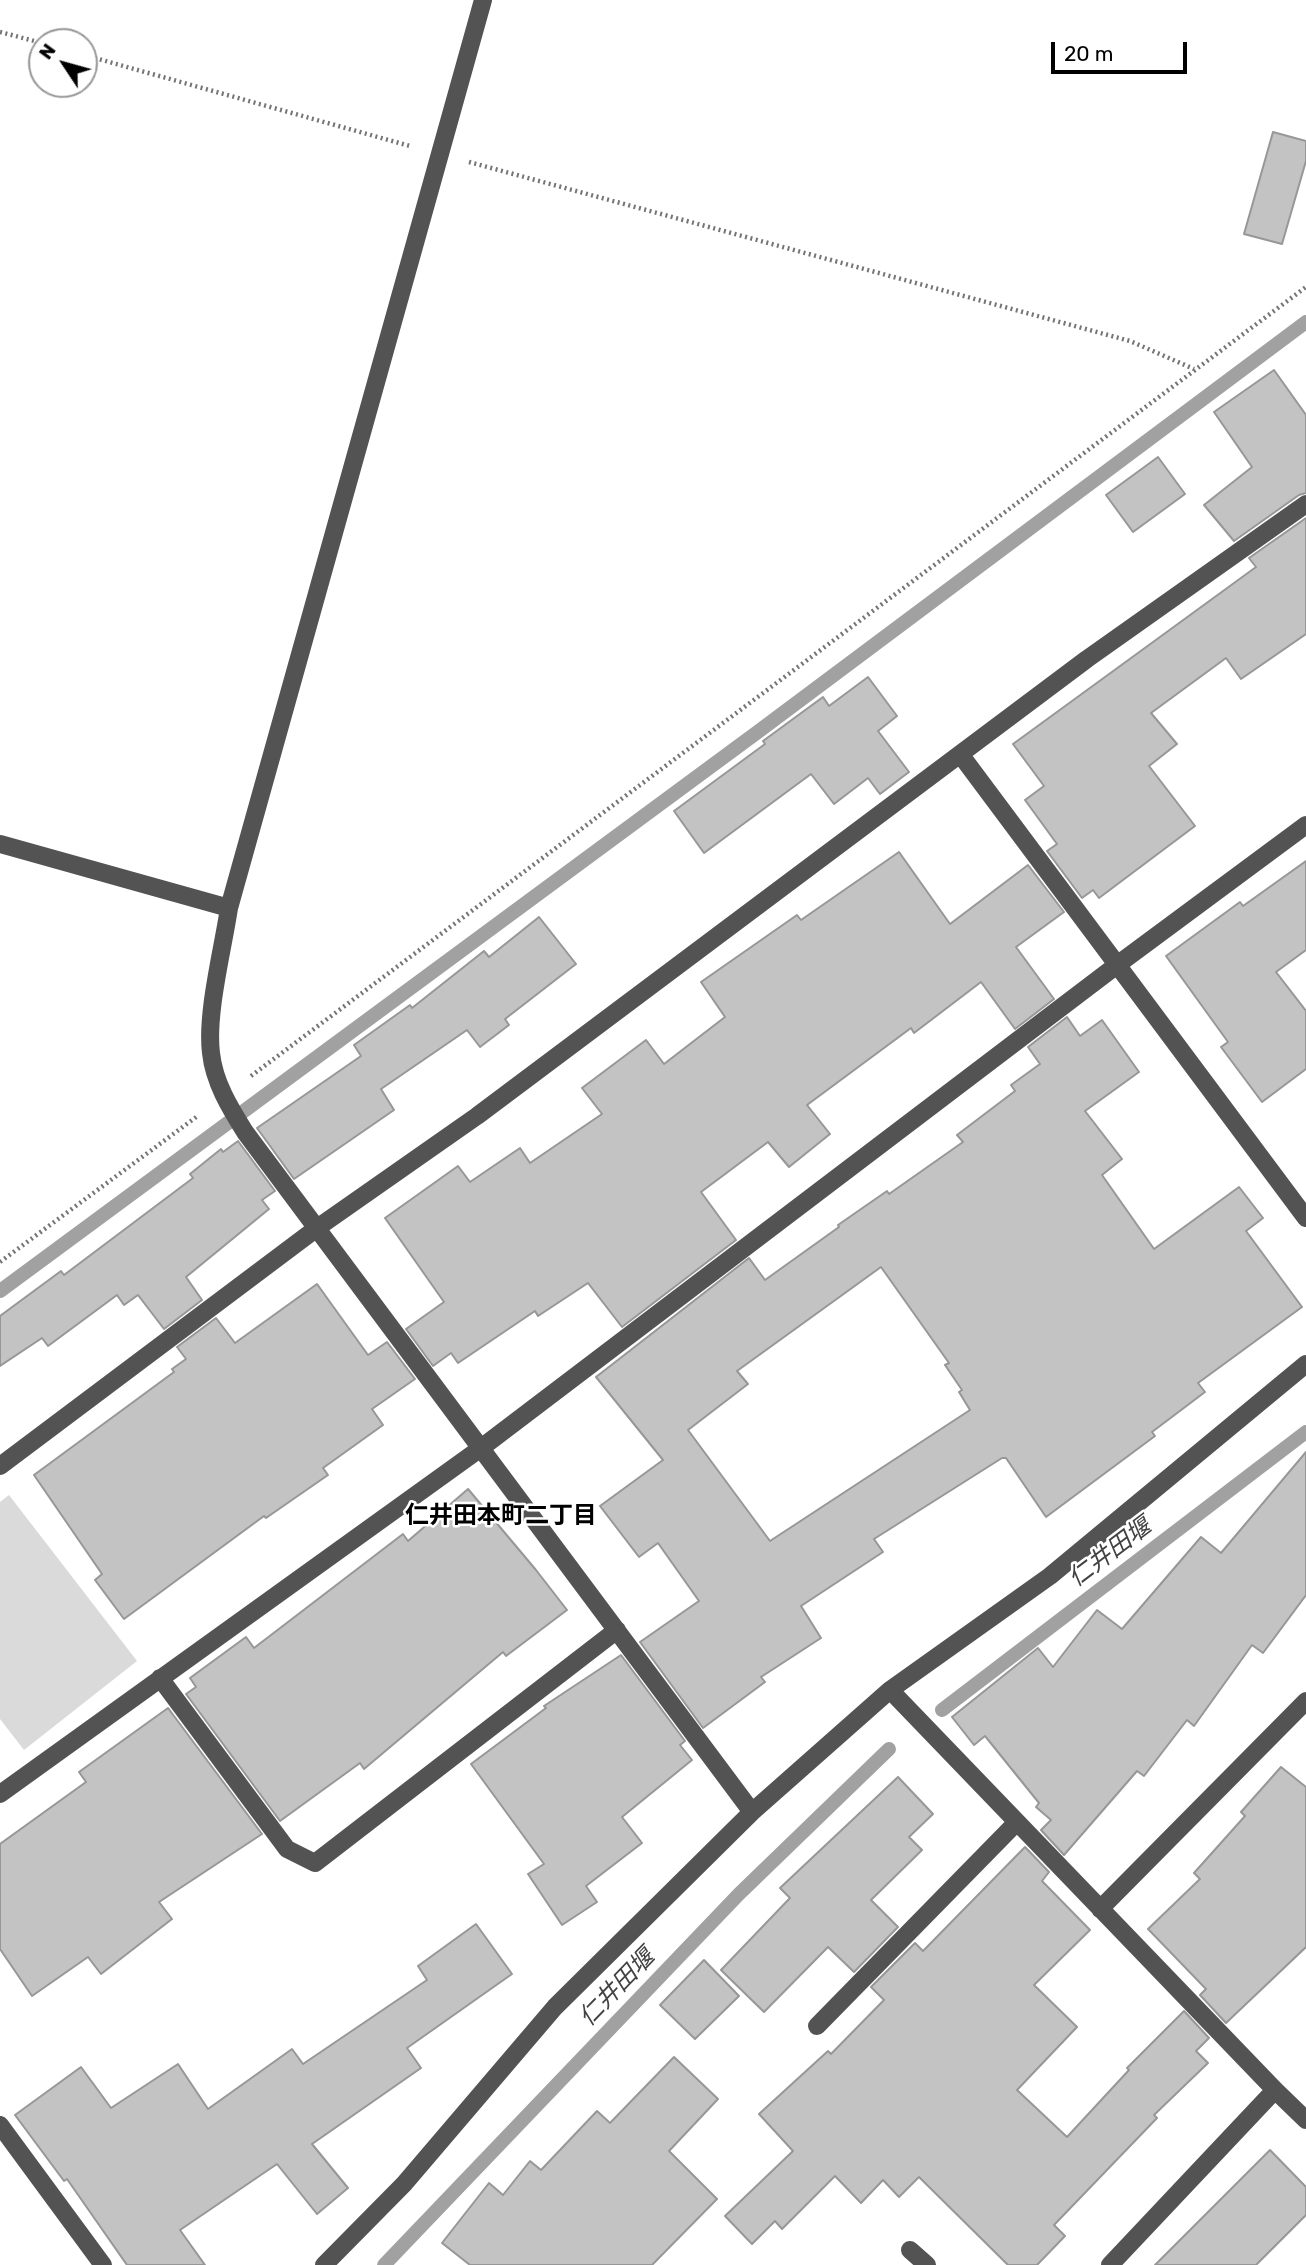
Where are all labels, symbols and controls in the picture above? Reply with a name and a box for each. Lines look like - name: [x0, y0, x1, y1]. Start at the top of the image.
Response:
- north arrow: [28, 28, 98, 98]
- scale bar: [1054, 28, 1190, 72]
- text: N: [34, 39, 61, 64]
- text: 20 m: [1064, 41, 1113, 66]
- district label: 仁井田本町二丁目: [405, 1502, 597, 1530]
- water label: 仁井田堰: [1063, 1513, 1157, 1593]
- water label: 仁井田堰: [573, 1943, 661, 2033]

